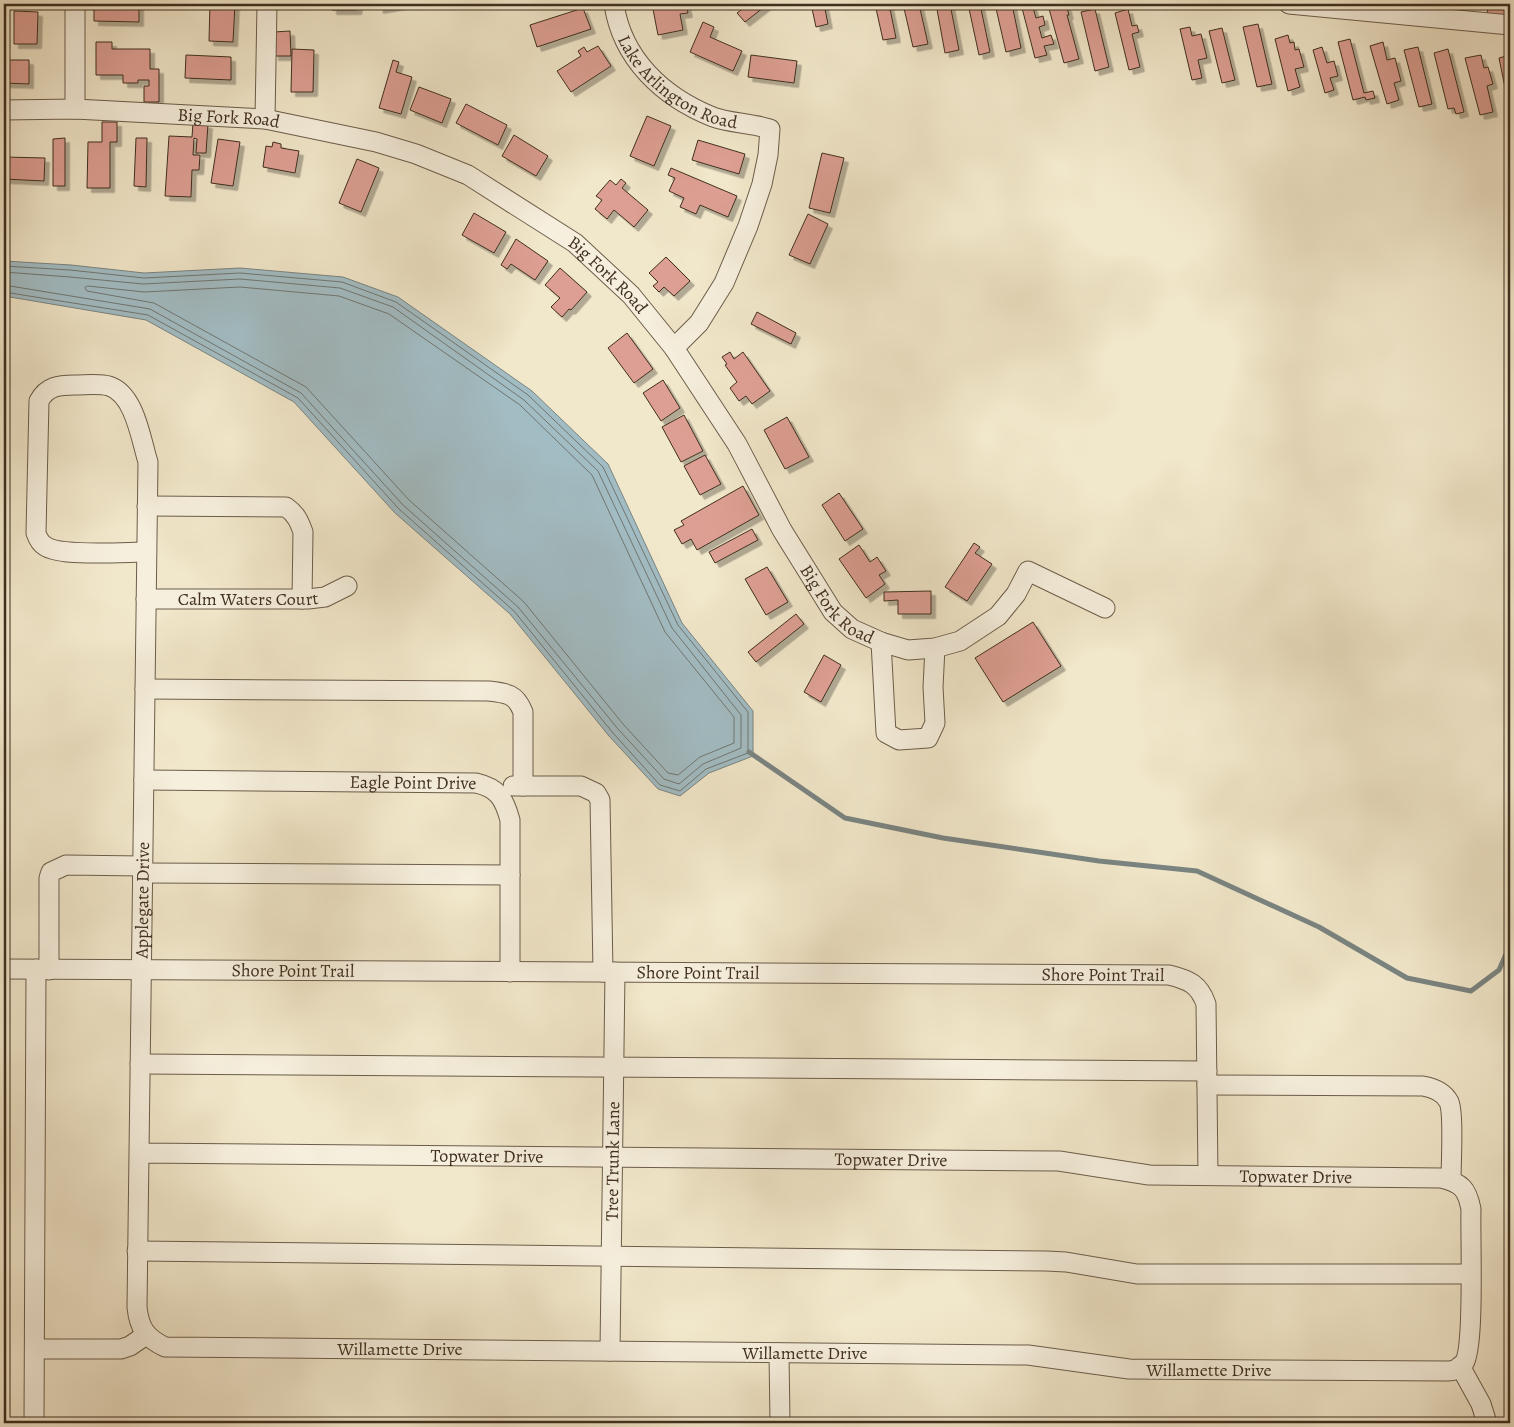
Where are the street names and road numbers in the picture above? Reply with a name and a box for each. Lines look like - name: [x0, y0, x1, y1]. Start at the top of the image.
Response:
- street label: Lake Arlington Road: [612, 31, 740, 134]
- street label: Big Fork Road: [177, 102, 282, 134]
- street label: Big Fork Road: [564, 230, 654, 319]
- street label: Big Fork Road: [794, 560, 879, 650]
- street label: Calm Waters Court: [178, 586, 320, 611]
- street label: Eagle Point Drive: [349, 770, 476, 795]
- street label: Applegate Drive: [130, 842, 155, 960]
- street label: Shore Point Trail: [232, 958, 355, 983]
- street label: Shore Point Trail: [637, 960, 760, 985]
- street label: Shore Point Trail: [1042, 962, 1165, 987]
- street label: Tree Trunk Lane: [600, 1101, 625, 1221]
- street label: Topwater Drive: [431, 1144, 543, 1169]
- street label: Topwater Drive: [835, 1147, 947, 1172]
- street label: Topwater Drive: [1239, 1164, 1352, 1189]
- street label: Willamette Drive: [336, 1337, 463, 1361]
- street label: Willamette Drive: [741, 1341, 868, 1365]
- street label: Willamette Drive: [1145, 1358, 1272, 1382]

